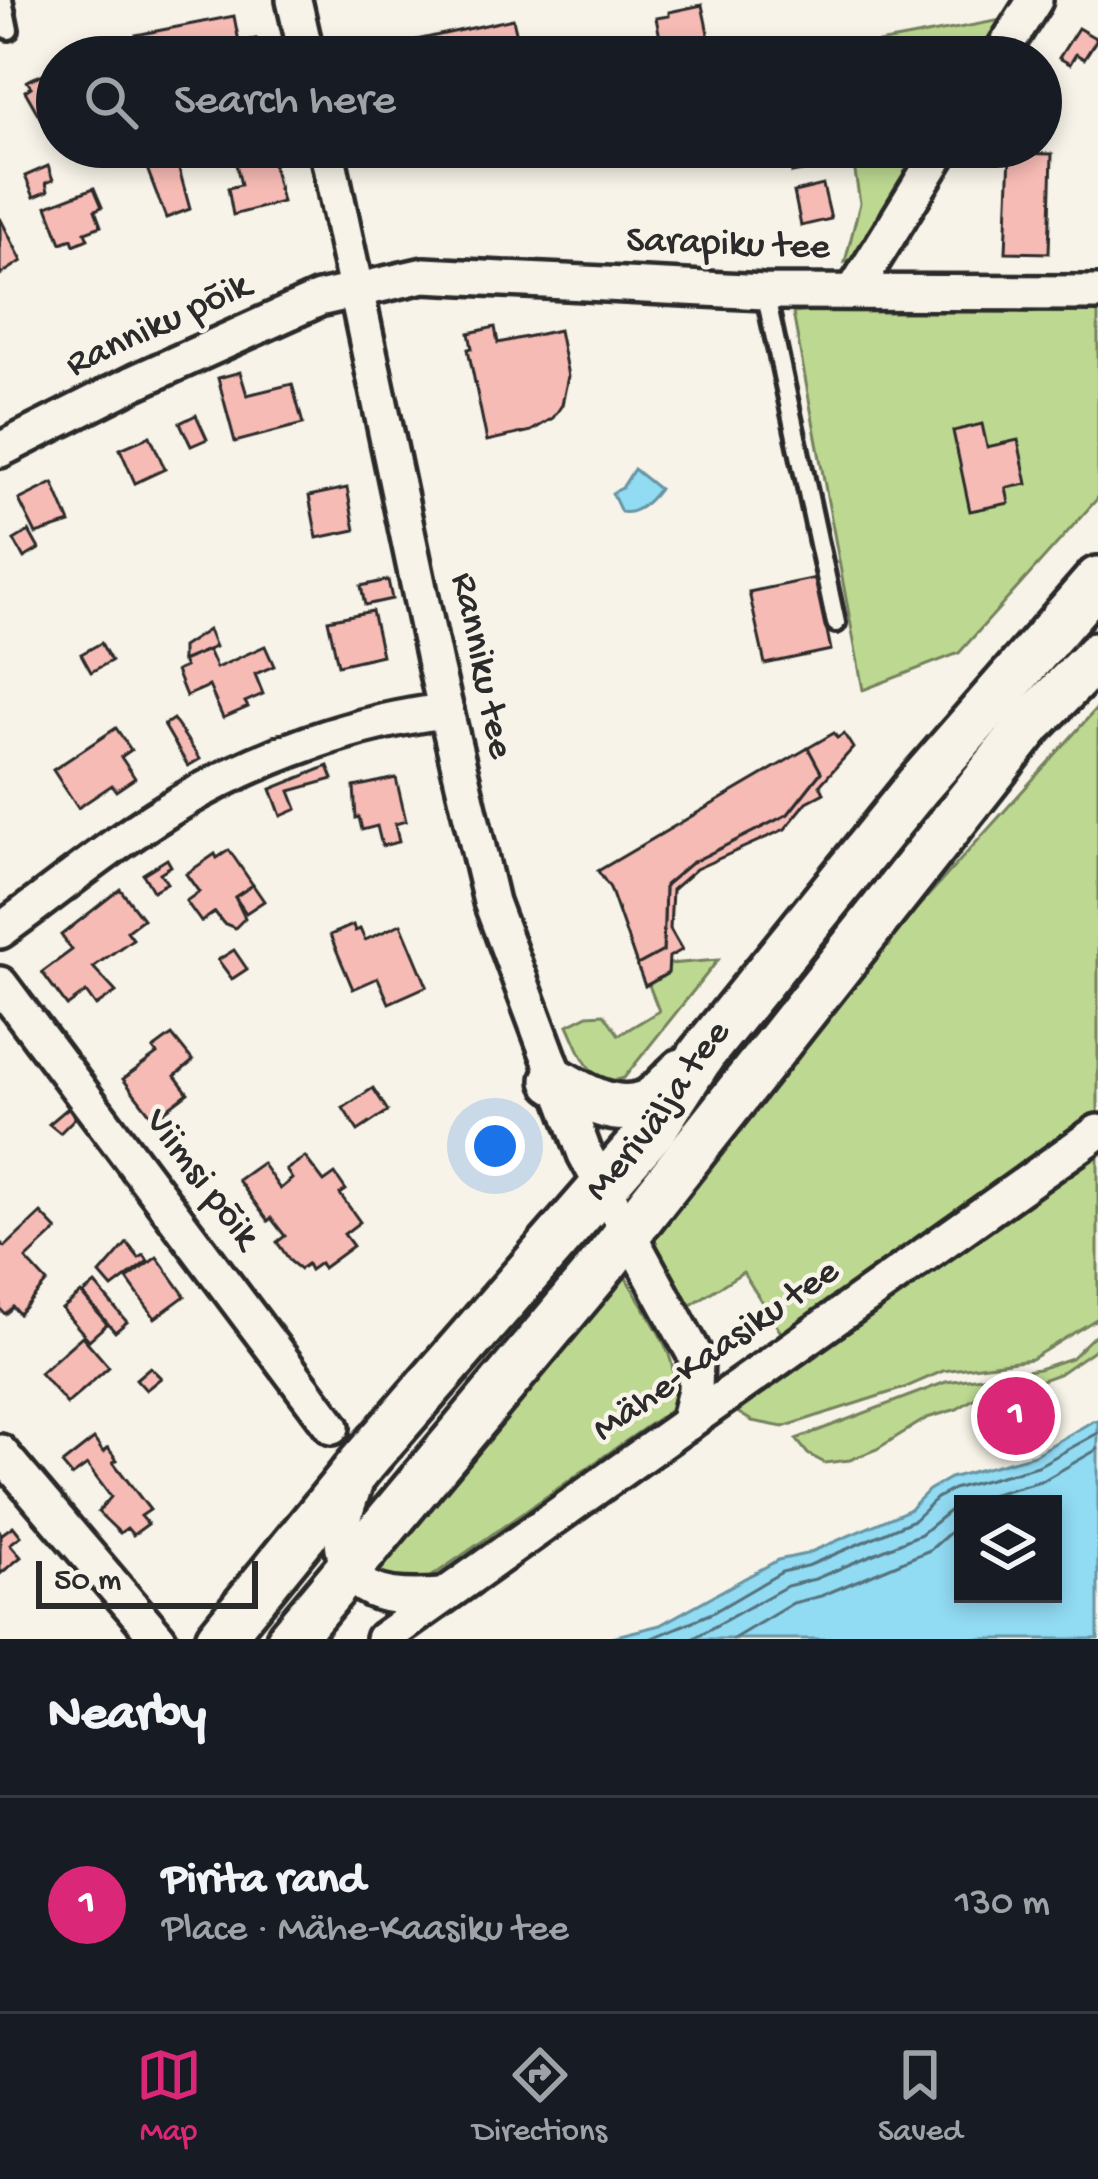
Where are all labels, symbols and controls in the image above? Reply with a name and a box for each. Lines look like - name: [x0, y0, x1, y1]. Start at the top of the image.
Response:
- search box: [36, 36, 1062, 168]
- icon: search: [78, 69, 144, 135]
- text: Search here: [174, 76, 396, 129]
- street label: Sarapiku tee: [625, 219, 832, 273]
- street label: Ranniku põik: [60, 263, 262, 390]
- street label: Ranniku tee: [438, 569, 522, 764]
- street label: Merivälja tee: [576, 1011, 743, 1212]
- street label: Viimsi põik: [132, 1100, 270, 1262]
- your location: [465, 1116, 525, 1176]
- street label: Mähe-Kaasiku tee: [585, 1249, 850, 1454]
- pin: 1: [977, 1371, 1055, 1461]
- map controls: [954, 1495, 1062, 1603]
- button: layers: [954, 1495, 1062, 1603]
- scale bar: [36, 1555, 258, 1608]
- text: 50 m: [54, 1563, 121, 1601]
- text: Nearby: [48, 1687, 206, 1747]
- text: Pirita rand: [162, 1855, 365, 1908]
- text: 1: [79, 1882, 95, 1928]
- text: 130 m: [955, 1882, 1050, 1928]
- text: Place · Mähe-Kaasiku tee: [162, 1908, 569, 1954]
- tab: Map: [136, 2042, 202, 2152]
- tab: Directions: [473, 2042, 607, 2152]
- tab: Saved: [878, 2042, 962, 2152]

